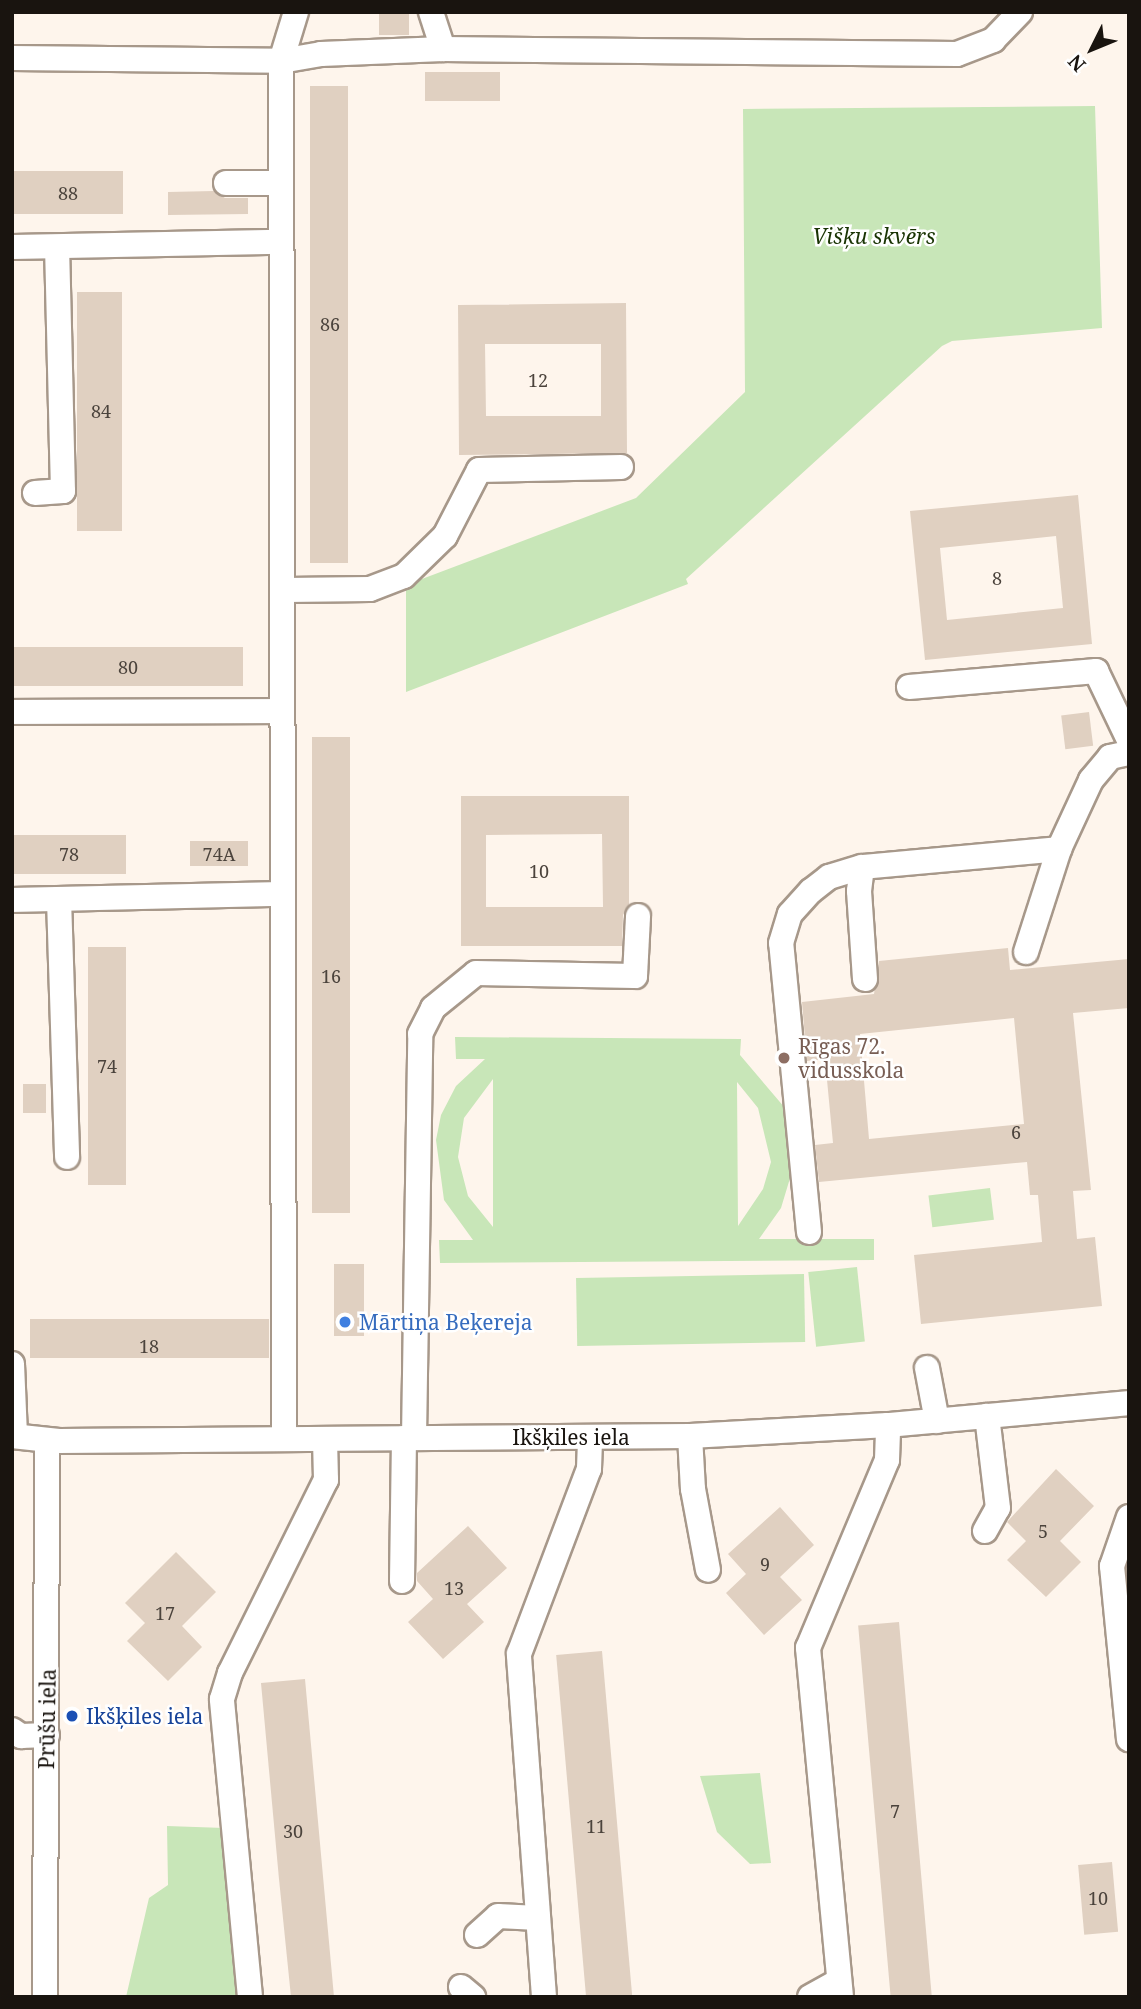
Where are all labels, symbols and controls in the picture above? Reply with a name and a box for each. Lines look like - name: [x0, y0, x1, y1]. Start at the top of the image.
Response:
- north arrow: [1057, 14, 1127, 84]
- text: N: [1062, 49, 1091, 78]
- house number: 88: [58, 182, 78, 204]
- park label: Višķu skvērs: [812, 223, 936, 249]
- house number: 86: [320, 313, 340, 335]
- house number: 12: [528, 369, 548, 391]
- house number: 84: [91, 400, 111, 422]
- house number: 8: [992, 567, 1002, 589]
- house number: 80: [118, 656, 138, 678]
- house number: 78: [59, 843, 79, 865]
- house number: 74A: [203, 843, 235, 865]
- house number: 10: [529, 860, 549, 882]
- house number: 16: [321, 965, 341, 987]
- place label: Rīgas 72. vidusskola: [798, 1033, 904, 1083]
- marker: Rīgas 72. vidusskola: [776, 1050, 792, 1066]
- house number: 74: [97, 1055, 117, 1077]
- house number: 6: [1011, 1121, 1021, 1143]
- place label: Mārtiņa Beķereja: [359, 1309, 533, 1335]
- marker: Mārtiņa Beķereja: [337, 1314, 353, 1330]
- house number: 18: [139, 1335, 159, 1357]
- street label: Ikšķiles iela: [512, 1424, 630, 1450]
- house number: 5: [1038, 1520, 1048, 1542]
- house number: 9: [760, 1553, 770, 1575]
- house number: 13: [444, 1577, 464, 1599]
- house number: 17: [155, 1602, 175, 1624]
- street label: Prūšu iela: [34, 1669, 60, 1769]
- place label: Ikšķiles iela: [86, 1703, 203, 1729]
- marker: Ikšķiles iela: [64, 1708, 80, 1724]
- house number: 7: [890, 1800, 900, 1822]
- house number: 11: [586, 1815, 606, 1837]
- house number: 30: [283, 1820, 303, 1842]
- house number: 10: [1088, 1887, 1108, 1909]

